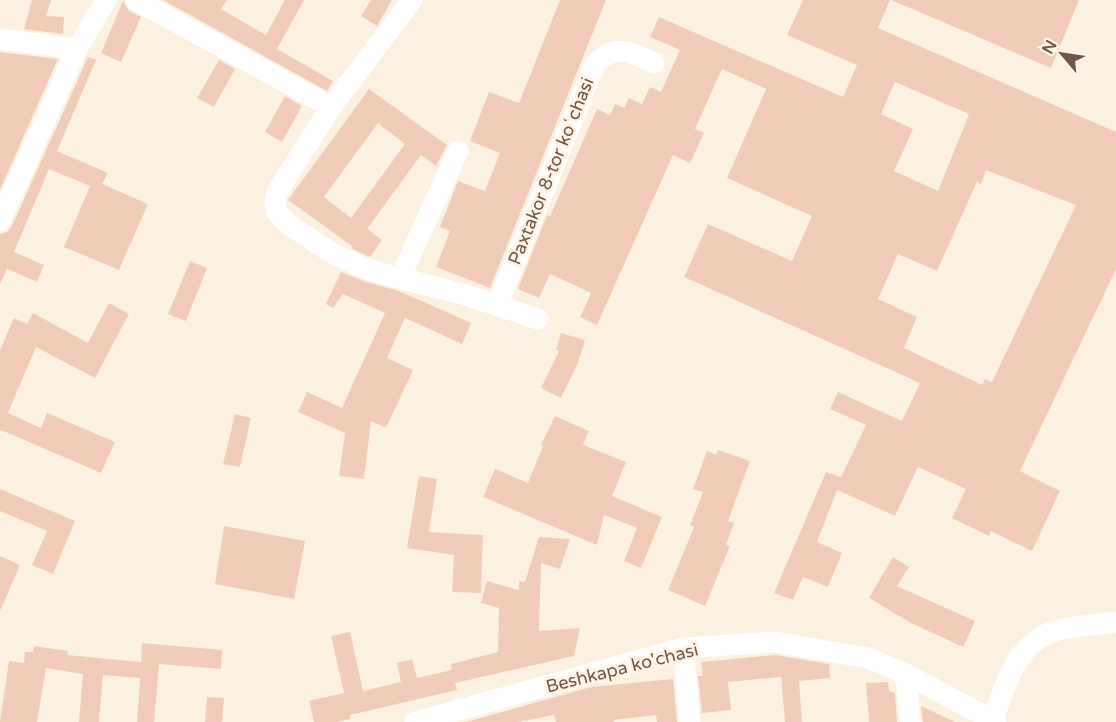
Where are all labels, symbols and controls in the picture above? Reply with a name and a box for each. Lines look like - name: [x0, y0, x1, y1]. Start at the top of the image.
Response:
- north arrow: [1032, 24, 1092, 84]
- text: N: [1038, 37, 1062, 58]
- street label: Paxtakor 8-tor koʻchasi: [503, 74, 599, 268]
- street label: Beshkapa ko'chasi: [544, 638, 700, 698]

